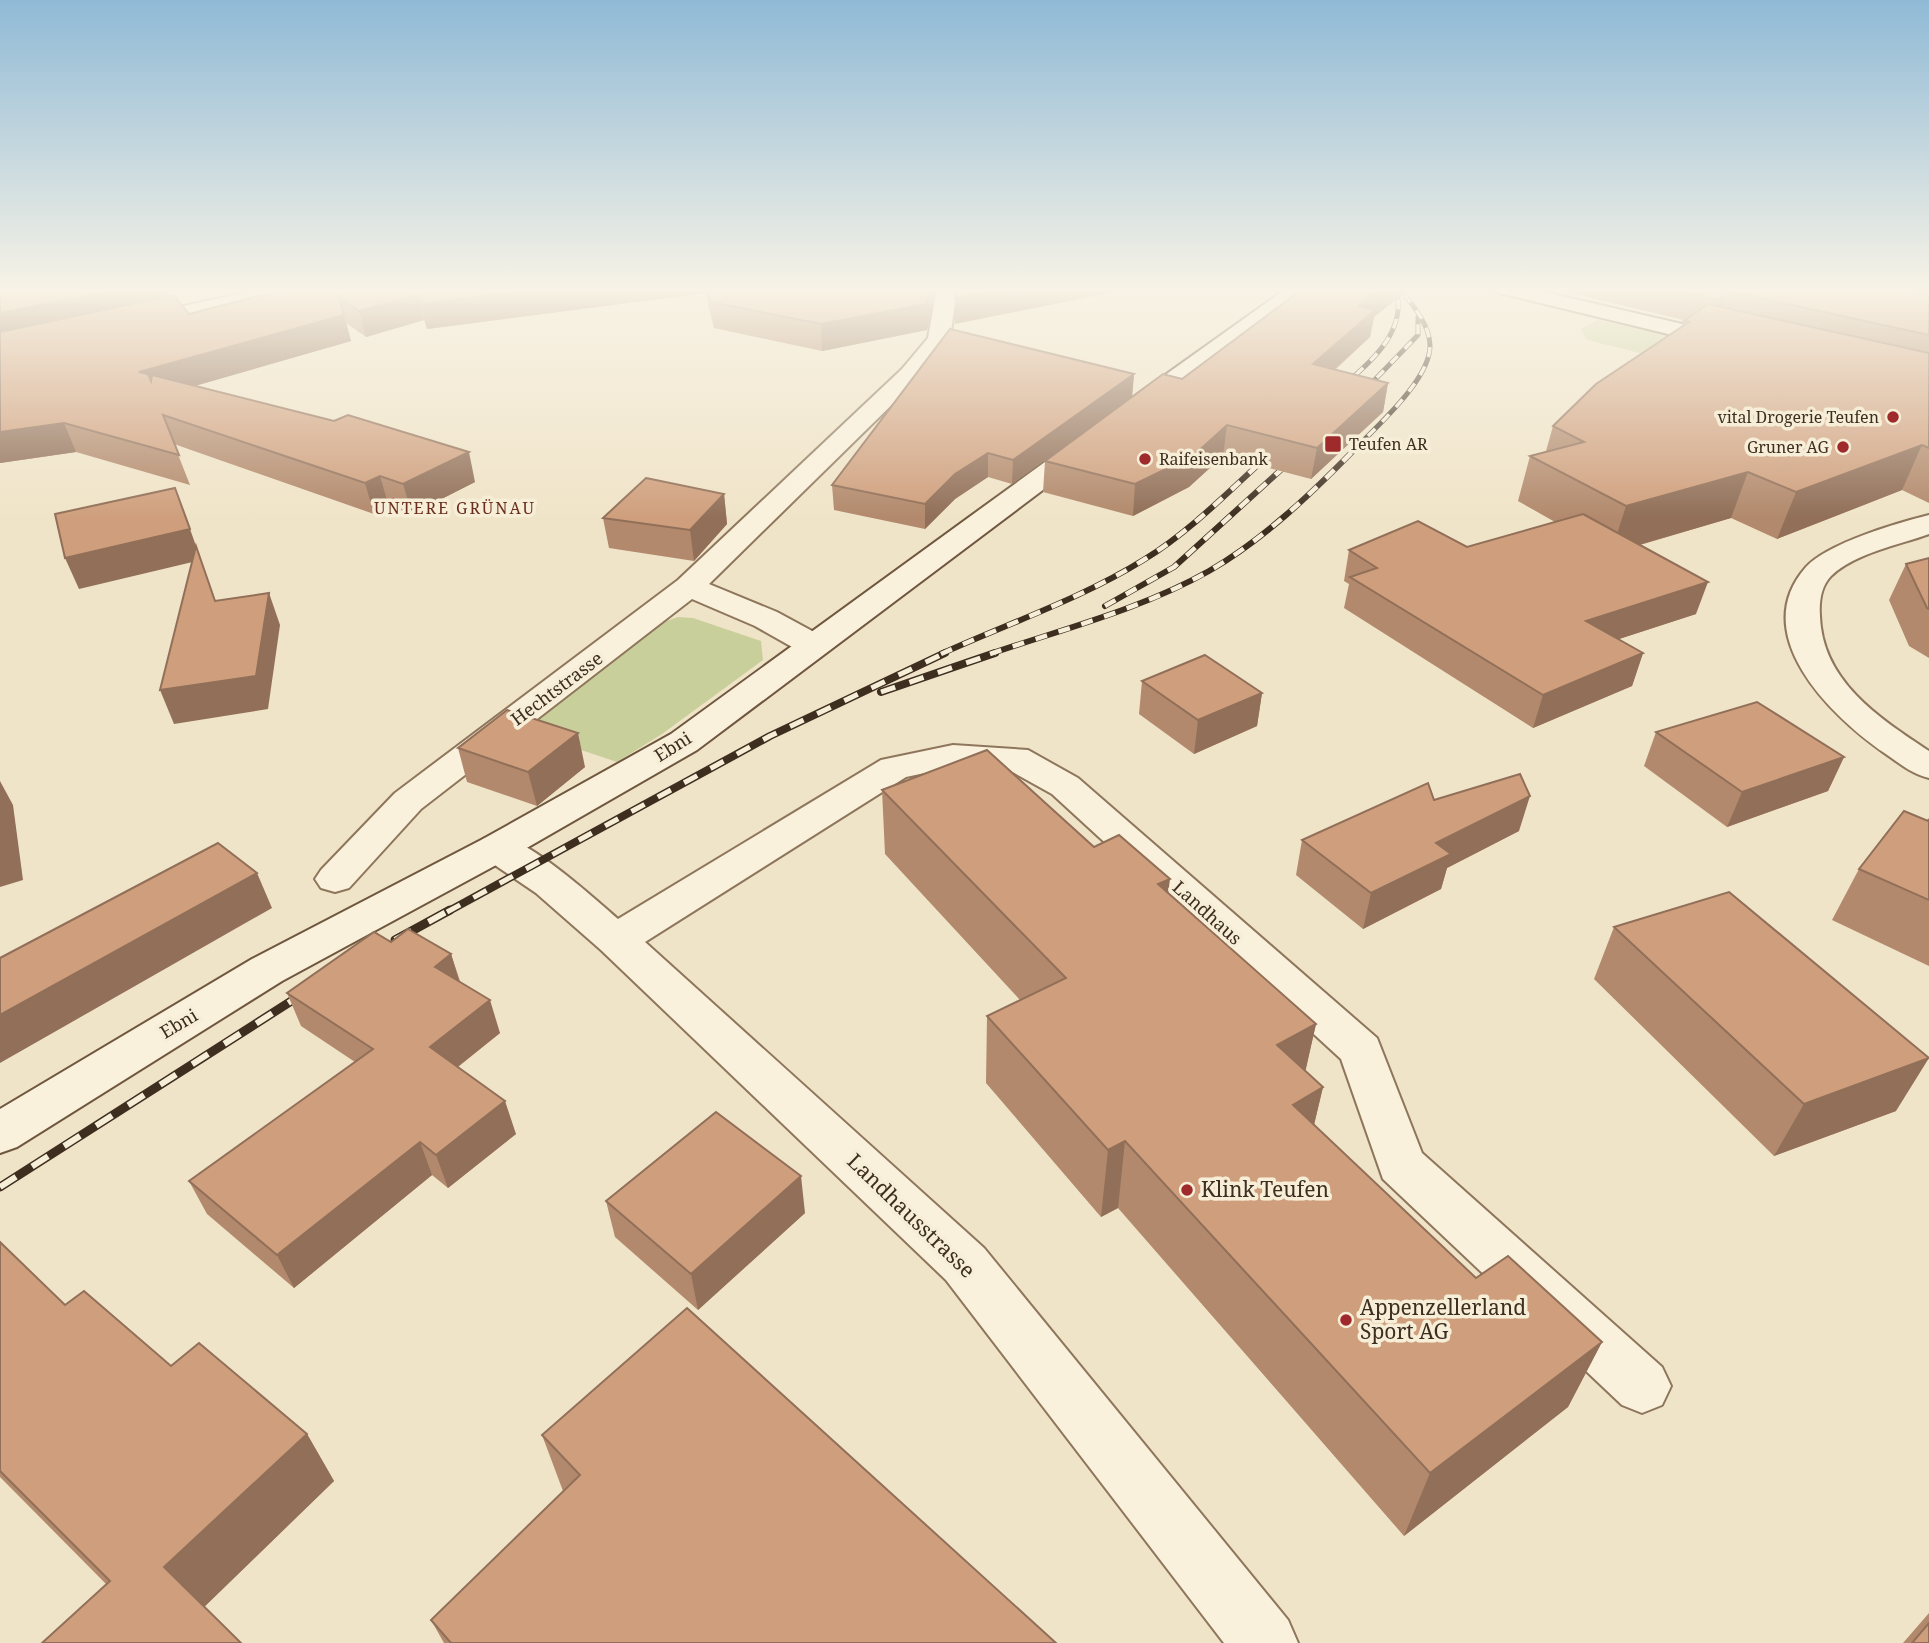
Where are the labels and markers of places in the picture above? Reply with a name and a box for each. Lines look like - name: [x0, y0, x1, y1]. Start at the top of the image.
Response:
- place label: vital Drogerie Teufen: [1717, 406, 1879, 428]
- marker: vital Drogerie Teufen: [1885, 409, 1901, 425]
- place label: Teufen AR: [1349, 433, 1428, 455]
- marker: Teufen AR: [1323, 434, 1343, 454]
- place label: Gruner AG: [1747, 436, 1830, 458]
- marker: Gruner AG: [1835, 439, 1851, 455]
- place label: Raifeisenbank: [1159, 448, 1268, 470]
- marker: Raifeisenbank: [1137, 451, 1153, 467]
- place label: Klink Teufen: [1201, 1175, 1329, 1203]
- marker: Klink Teufen: [1179, 1182, 1195, 1198]
- place label: Appenzellerland Sport AG: [1360, 1293, 1526, 1345]
- marker: Appenzellerland Sport AG: [1338, 1312, 1354, 1328]

